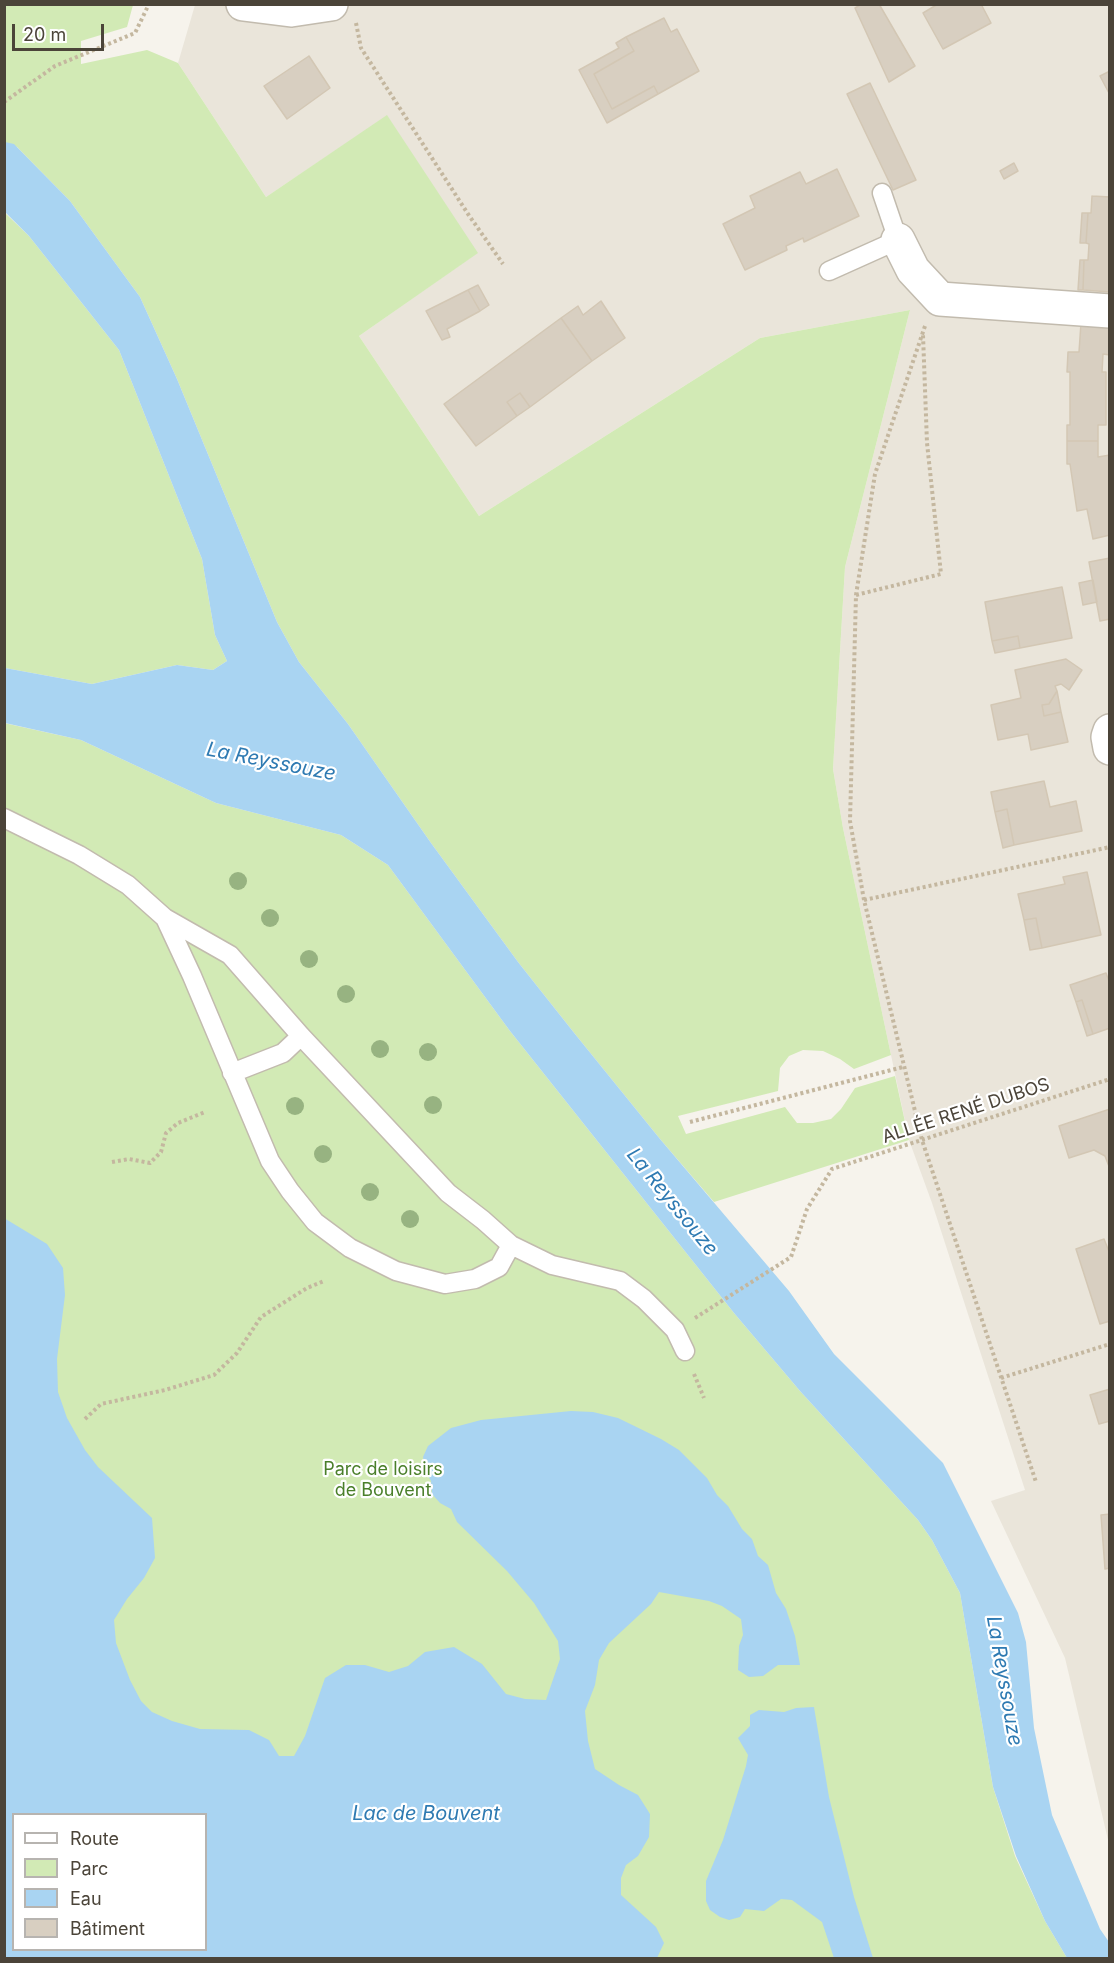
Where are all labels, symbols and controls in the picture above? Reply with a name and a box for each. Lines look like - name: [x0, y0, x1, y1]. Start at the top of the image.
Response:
- scale bar: [15, 12, 106, 50]
- text: 20 m: [23, 24, 66, 45]
- water label: La Reyssouze: [204, 738, 338, 786]
- street label: ALLÉE RENÉ DUBOS: [880, 1074, 1052, 1148]
- water label: La Reyssouze: [621, 1143, 723, 1261]
- park label: Parc de loisirs de Bouvent: [323, 1459, 443, 1502]
- water label: La Reyssouze: [981, 1614, 1027, 1748]
- water label: Lac de Bouvent: [352, 1802, 500, 1826]
- legend: [12, 1813, 207, 1951]
- text: Route: [70, 1828, 119, 1849]
- text: Parc: [70, 1858, 108, 1879]
- text: Eau: [70, 1888, 102, 1909]
- text: Bâtiment: [70, 1918, 145, 1939]

